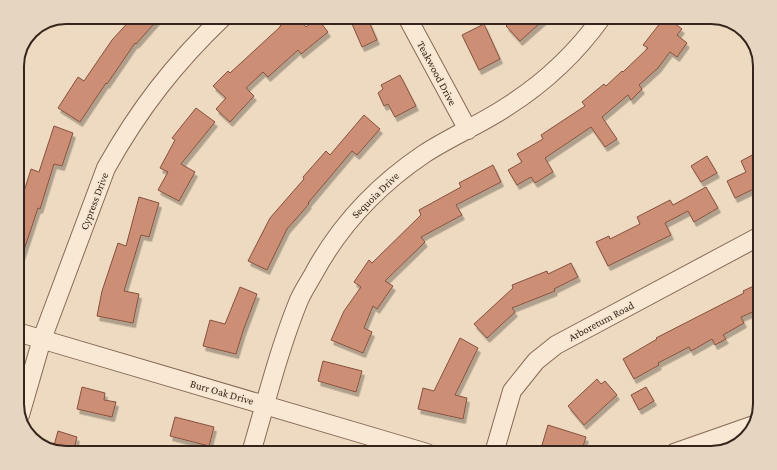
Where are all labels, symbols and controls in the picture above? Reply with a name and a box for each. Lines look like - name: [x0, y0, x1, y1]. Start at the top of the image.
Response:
- street label: Teakwood Drive: [415, 39, 459, 107]
- street label: Sequoia Drive: [349, 169, 402, 221]
- street label: Cypress Drive: [78, 170, 111, 232]
- street label: Arboretum Road: [566, 299, 636, 343]
- street label: Burr Oak Drive: [189, 377, 255, 407]

